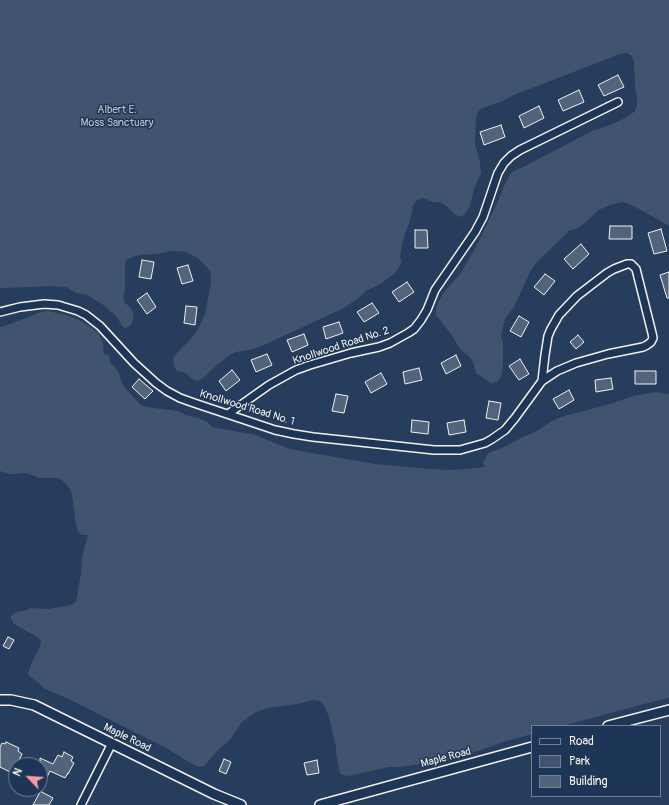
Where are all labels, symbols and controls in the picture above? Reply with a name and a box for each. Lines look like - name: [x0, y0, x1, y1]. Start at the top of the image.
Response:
- park label: Albert E. Moss Sanctuary: [81, 103, 153, 129]
- street label: Knollwood Road No. 2: [291, 324, 391, 368]
- street label: Knollwood Road No. 1: [198, 387, 296, 429]
- street label: Maple Road: [101, 721, 153, 755]
- legend: [531, 725, 661, 797]
- text: Road: [569, 734, 594, 749]
- street label: Maple Road: [419, 745, 473, 771]
- text: Park: [569, 754, 590, 769]
- north arrow: [8, 757, 48, 797]
- text: N: [10, 766, 25, 778]
- text: Building: [569, 774, 608, 789]

